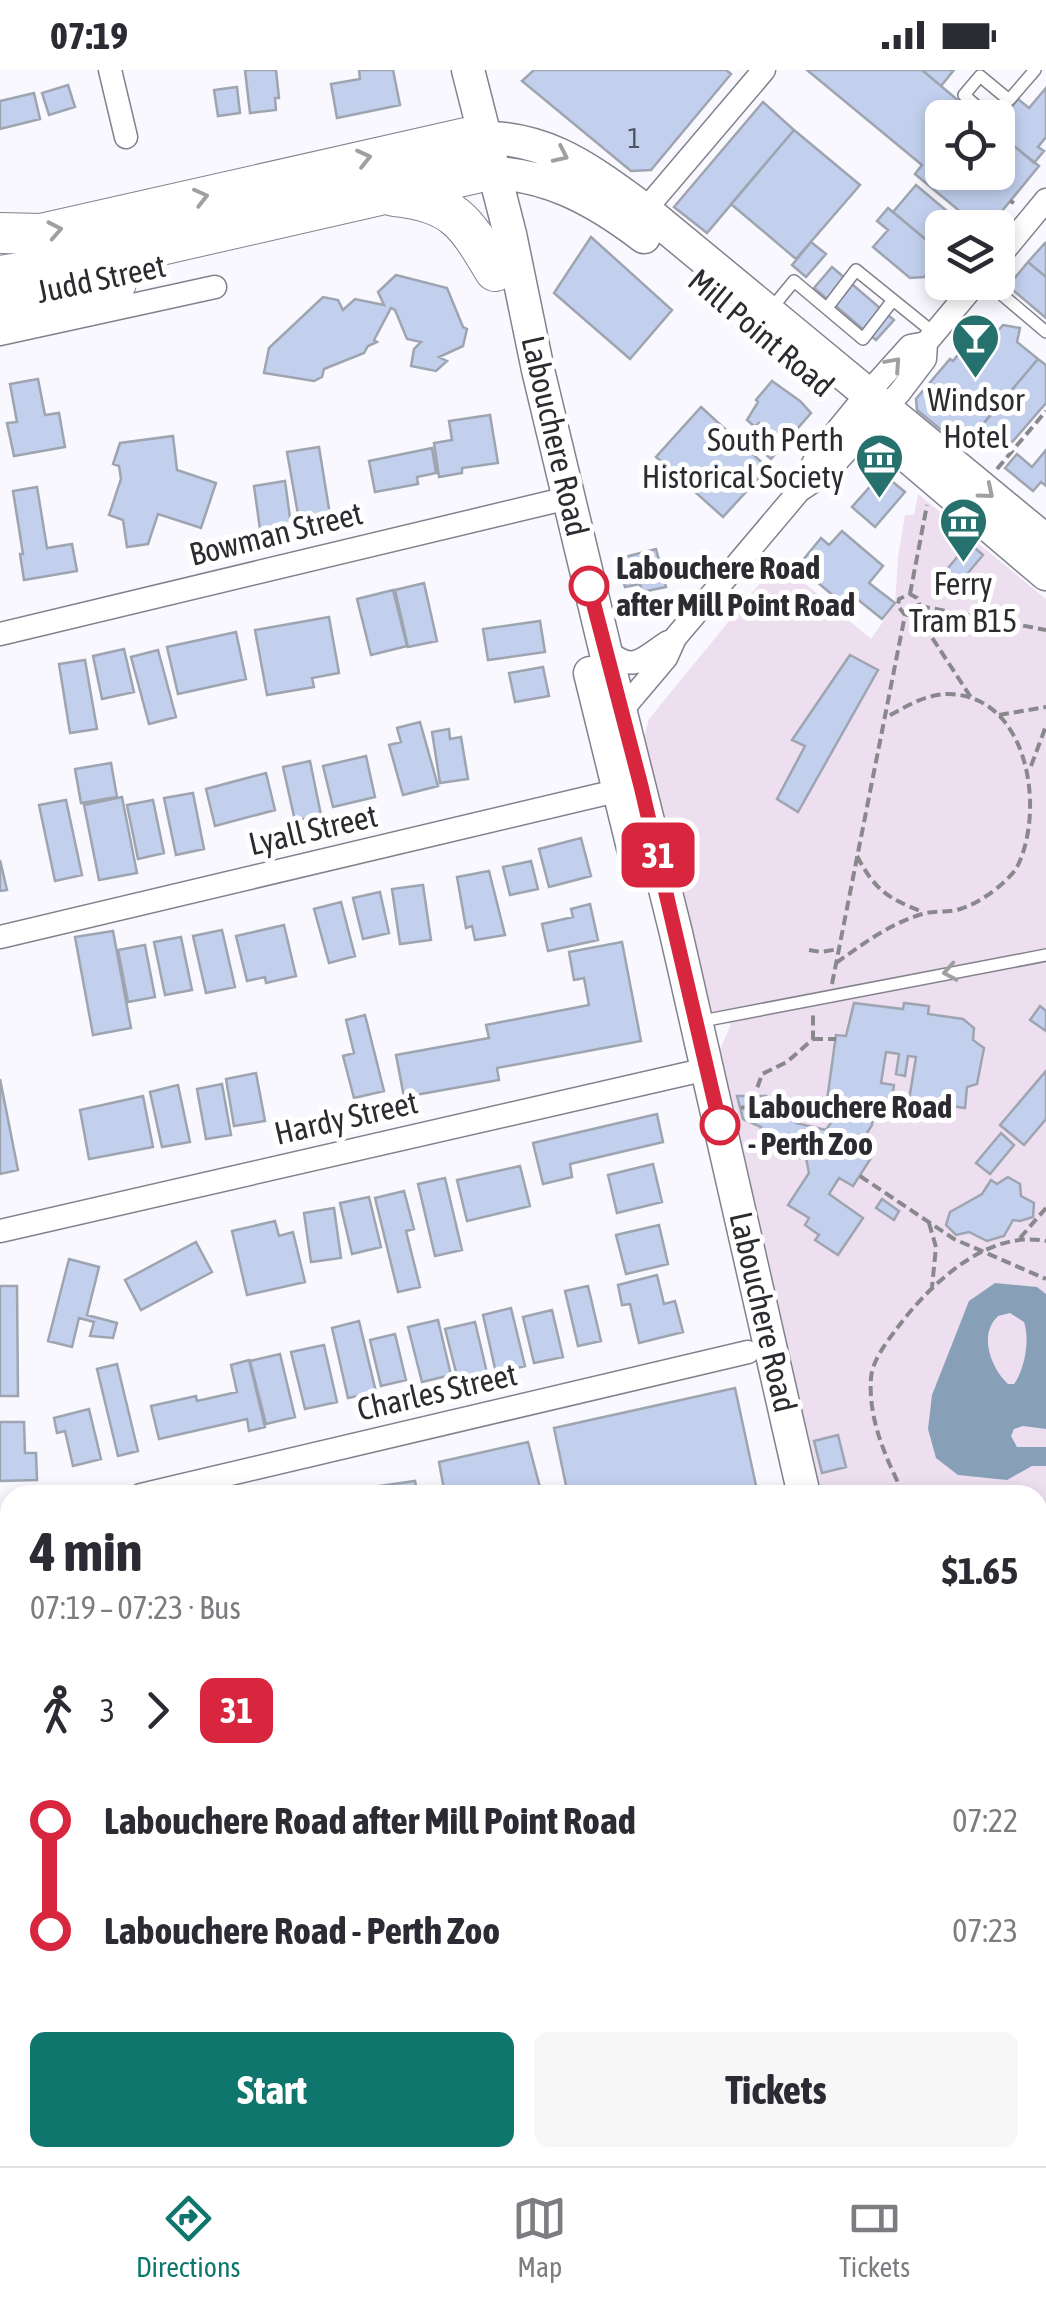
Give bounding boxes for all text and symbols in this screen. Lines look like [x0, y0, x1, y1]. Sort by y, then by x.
text: 07:19 [50, 14, 128, 57]
map controls [925, 100, 1015, 300]
button: locate [925, 100, 1015, 190]
house number: 1 [627, 122, 641, 154]
one-way arrow [551, 143, 569, 163]
one-way arrow [355, 149, 372, 170]
one-way arrow [192, 187, 209, 208]
button: layers [925, 210, 1015, 300]
one-way arrow [46, 221, 63, 242]
street label: Judd Street [33, 247, 169, 310]
street label: Mill Point Road [681, 261, 841, 404]
bar icon: Windsor Hotel [950, 312, 1002, 380]
street label: Labouchere Road [514, 332, 596, 540]
one-way arrow [882, 357, 900, 375]
place label: Windsor Hotel [927, 381, 1025, 455]
place label: South Perth Historical Society [642, 421, 844, 495]
museum icon: South Perth Historical Society [853, 432, 905, 500]
one-way arrow [976, 480, 994, 498]
street label: Bowman Street [186, 494, 366, 573]
museum icon: Ferry Tram B15 [937, 496, 989, 564]
place label: Labouchere Road after Mill Point Road [616, 549, 855, 623]
place label: Ferry Tram B15 [909, 565, 1017, 639]
marker: Labouchere Road after Mill Point Road [570, 567, 608, 605]
street label: Lyall Street [245, 797, 381, 862]
line badge: 31 [613, 822, 703, 888]
text: 31 [642, 835, 674, 875]
one-way arrow [942, 961, 958, 982]
street label: Hardy Street [271, 1083, 421, 1152]
place label: Labouchere Road - Perth Zoo [748, 1088, 952, 1162]
marker: Labouchere Road - Perth Zoo [701, 1106, 739, 1144]
street label: Labouchere Road [722, 1208, 804, 1416]
street label: Charles Street [353, 1355, 520, 1428]
text: 4 min [30, 1520, 142, 1583]
text: $1.65 [942, 1549, 1018, 1592]
text: 07:19 – 07:23 · Bus [30, 1589, 241, 1626]
icon: walk [30, 1683, 85, 1738]
icon: forward [130, 1683, 185, 1738]
text: 31 [220, 1690, 253, 1730]
text: 3 [100, 1692, 115, 1729]
text: Labouchere Road after Mill Point Road [104, 1799, 636, 1842]
text: 07:22 [952, 1802, 1018, 1839]
text: Labouchere Road - Perth Zoo [104, 1909, 500, 1952]
text: 07:23 [952, 1912, 1018, 1949]
button: Start [30, 2032, 514, 2147]
button: Tickets [534, 2032, 1018, 2147]
tab: Directions [136, 2191, 240, 2283]
tab: Map [512, 2191, 567, 2283]
tab: Tickets [839, 2191, 910, 2283]

